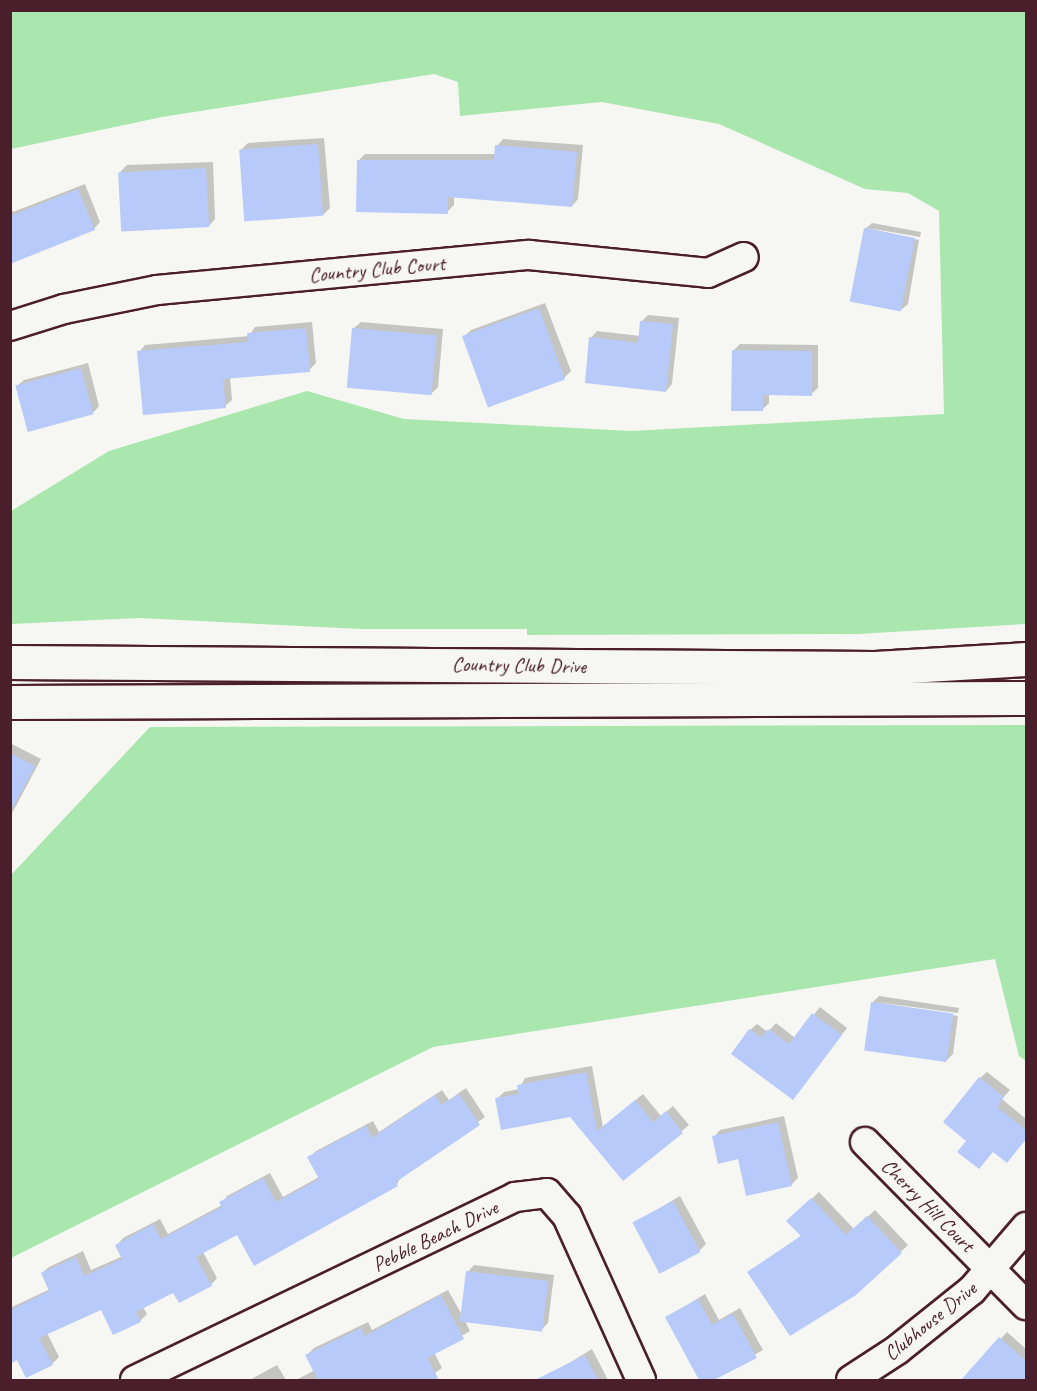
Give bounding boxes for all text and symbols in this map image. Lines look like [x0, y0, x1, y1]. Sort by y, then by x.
street label: Country Club Court [308, 251, 446, 287]
street label: Country Club Drive [452, 651, 586, 679]
street label: Cherry Hill Court [876, 1153, 980, 1257]
street label: Pebble Beach Drive [368, 1195, 502, 1277]
street label: Clubhouse Drive [879, 1276, 981, 1366]

